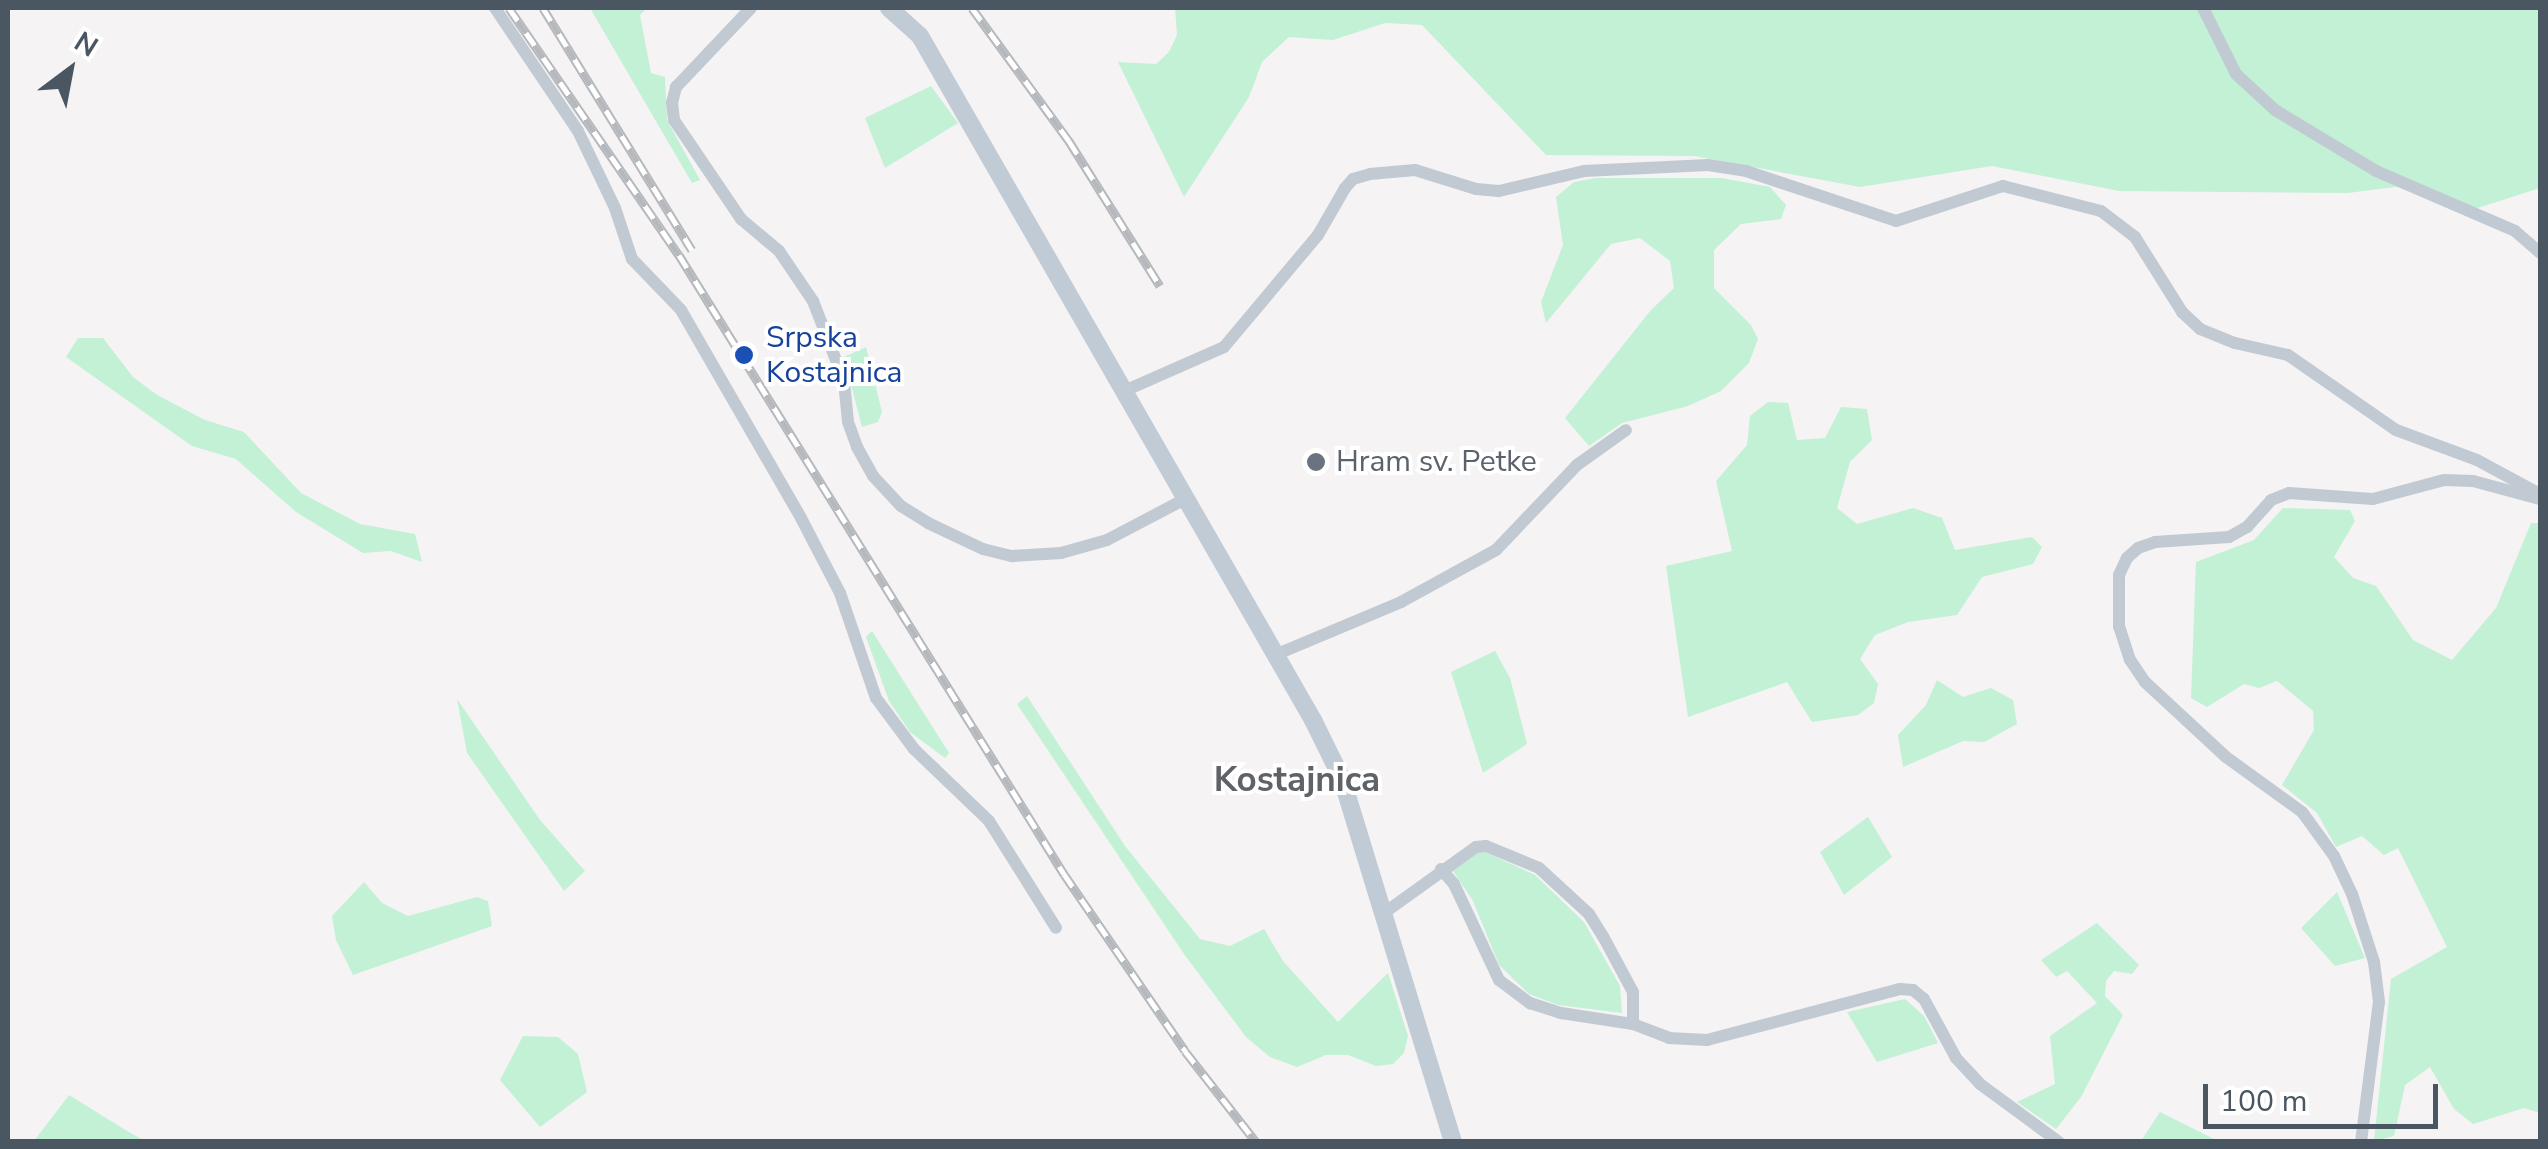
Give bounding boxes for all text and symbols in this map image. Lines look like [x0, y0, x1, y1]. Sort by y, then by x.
north arrow [20, 20, 120, 120]
text: N [67, 23, 105, 66]
place label: Srpska Kostajnica [766, 320, 903, 390]
marker: Srpska Kostajnica [731, 342, 757, 368]
place label: Hram sv. Petke [1336, 444, 1537, 480]
marker: Hram sv. Petke [1305, 451, 1327, 473]
district label: Kostajnica [1214, 759, 1380, 801]
scale bar [2208, 1064, 2443, 1126]
text: 100 m [2220, 1081, 2307, 1122]

